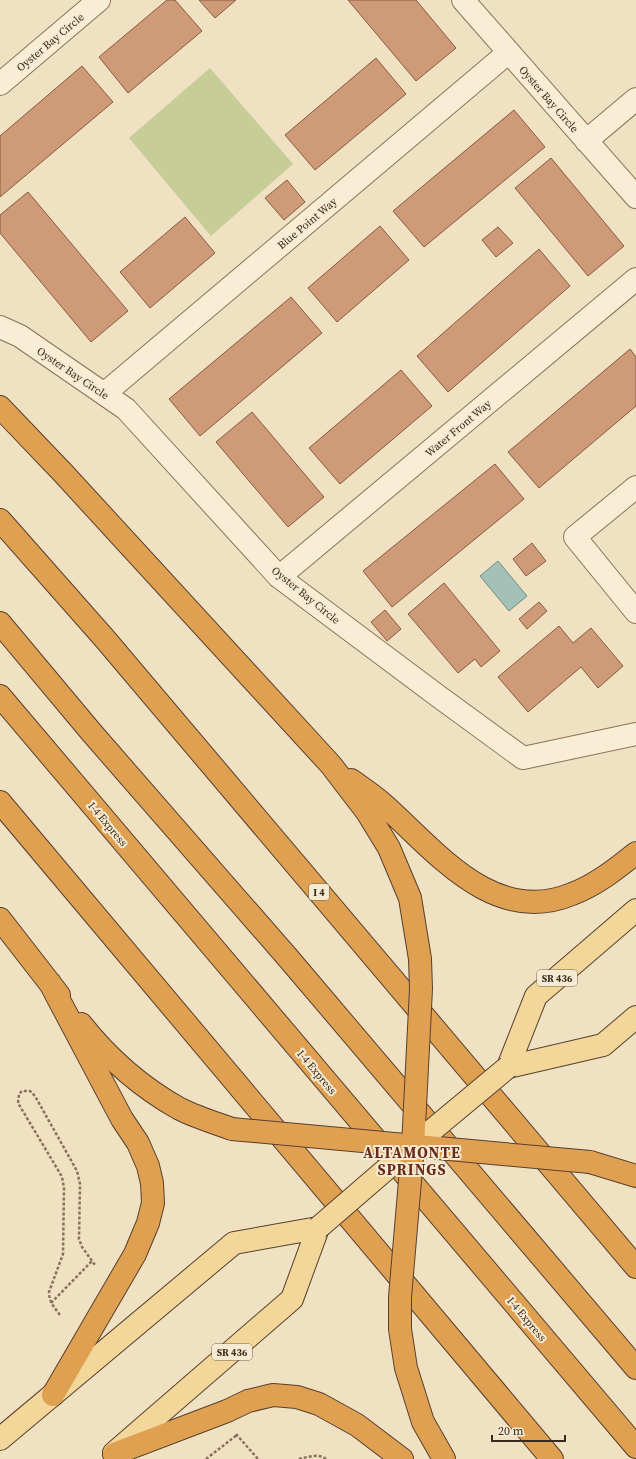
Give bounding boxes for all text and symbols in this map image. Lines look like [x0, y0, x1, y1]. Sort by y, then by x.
street label: Oyster Bay Circle [13, 9, 88, 75]
street label: Oyster Bay Circle [515, 63, 582, 136]
street label: Blue Point Way [274, 194, 341, 253]
street label: Oyster Bay Circle [34, 344, 112, 403]
street label: Water Front Way [422, 396, 495, 460]
street label: Oyster Bay Circle [268, 563, 343, 628]
street label: I-4 Express [85, 799, 131, 850]
road number: I 4 [309, 884, 329, 900]
road number: SR 436 [537, 970, 577, 986]
street label: I-4 Express [294, 1047, 340, 1098]
district label: ALTAMONTE SPRINGS [363, 1142, 461, 1180]
street label: I-4 Express [504, 1294, 550, 1345]
road number: SR 436 [212, 1344, 252, 1360]
scale bar [492, 1417, 565, 1443]
text: 20 m [498, 1423, 524, 1439]

